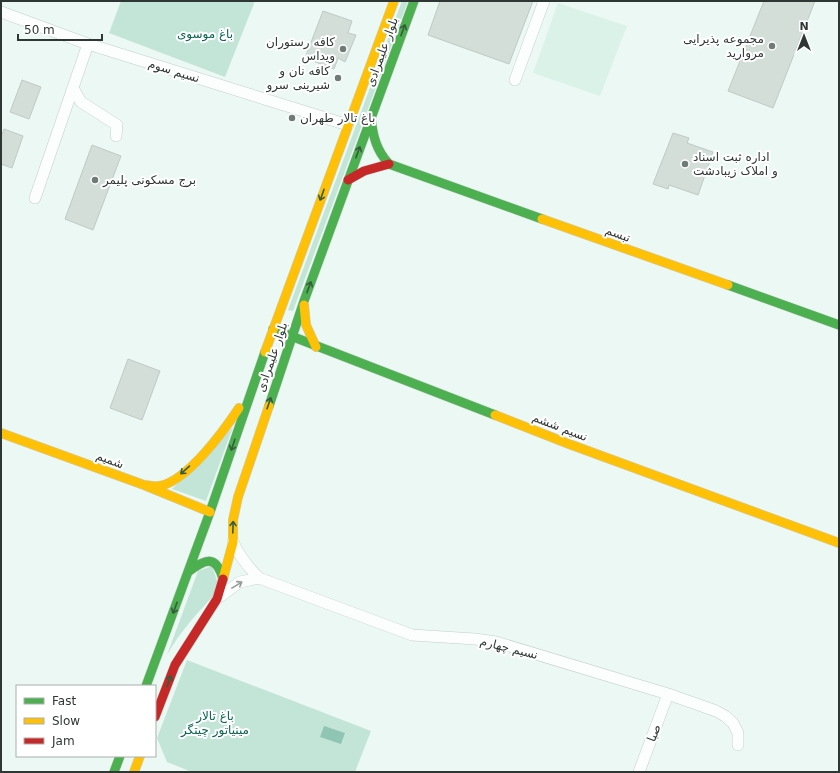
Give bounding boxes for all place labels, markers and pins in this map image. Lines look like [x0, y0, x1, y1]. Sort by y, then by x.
place label: مجموعه پذیرایی مروارید [683, 32, 764, 61]
place label: کافه رستوران ویداس [266, 35, 335, 64]
marker: مجموعه پذیرایی مروارید [767, 41, 777, 51]
marker: کافه رستوران ویداس [338, 44, 348, 54]
place label: کافه نان و شیرینی سرو [265, 64, 330, 93]
marker: کافه نان و شیرینی سرو [333, 73, 343, 83]
place label: باغ تالار طهران [300, 111, 375, 126]
marker: باغ تالار طهران [287, 113, 297, 123]
place label: اداره ثبت اسناد و املاک زیبادشت [693, 150, 778, 179]
marker: اداره ثبت اسناد و املاک زیبادشت [680, 159, 690, 169]
place label: برج مسکونی پلیمر [102, 173, 196, 188]
marker: برج مسکونی پلیمر [90, 175, 100, 185]

